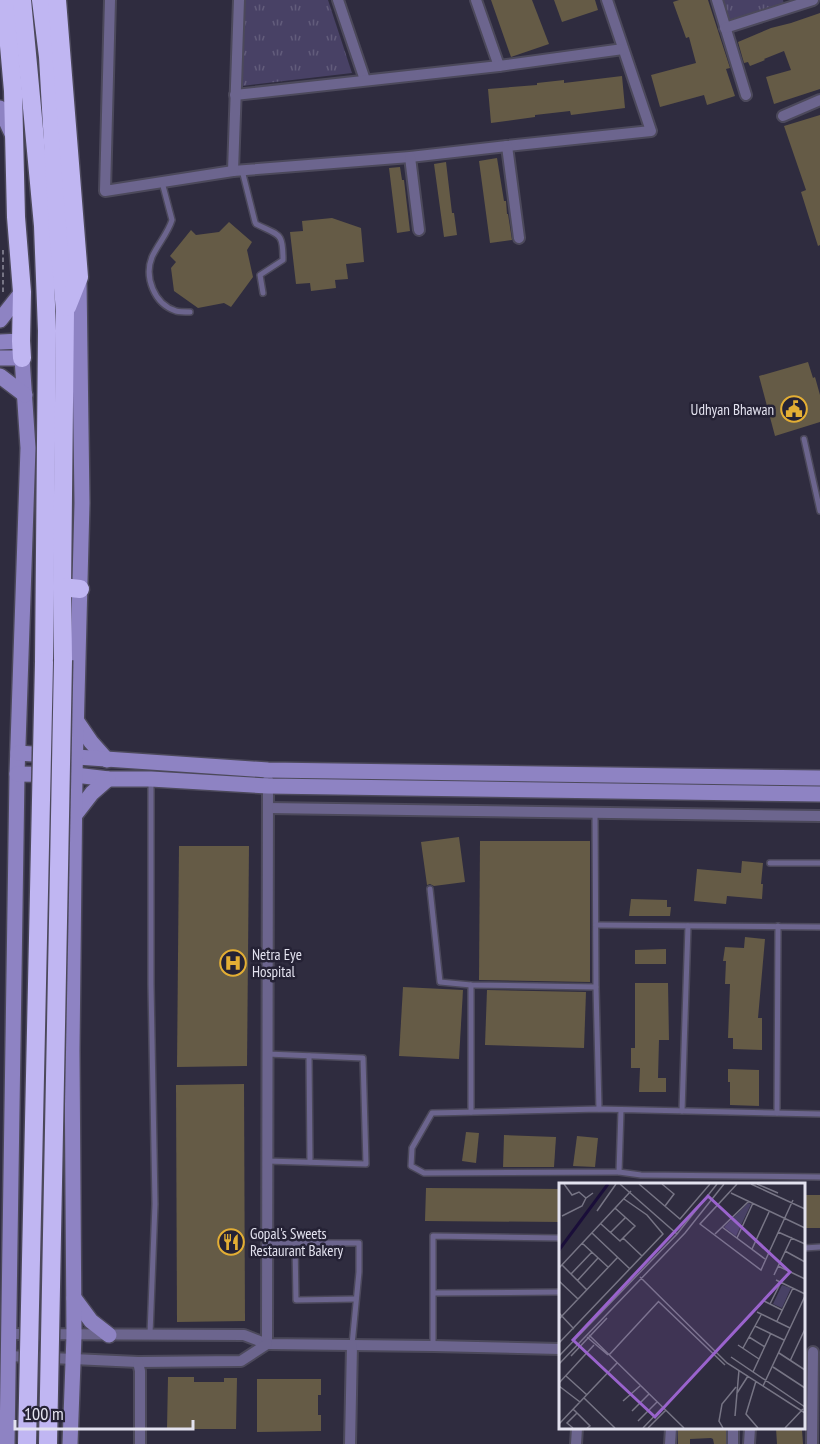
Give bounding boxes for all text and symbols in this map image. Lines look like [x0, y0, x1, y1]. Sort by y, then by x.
public building icon: Udhyan Bhawan [779, 394, 809, 424]
place label: Udhyan Bhawan [691, 400, 774, 419]
place label: Netra Eye Hospital [252, 945, 302, 981]
hospital icon: Netra Eye Hospital [218, 948, 248, 978]
inset map [559, 1183, 805, 1429]
place label: Gopal's Sweets Restaurant Bakery [250, 1224, 344, 1260]
restaurant icon: Gopal's Sweets Restaurant Bakery [216, 1227, 246, 1257]
scale bar [15, 1393, 194, 1431]
text: 100 m [24, 1402, 64, 1425]

